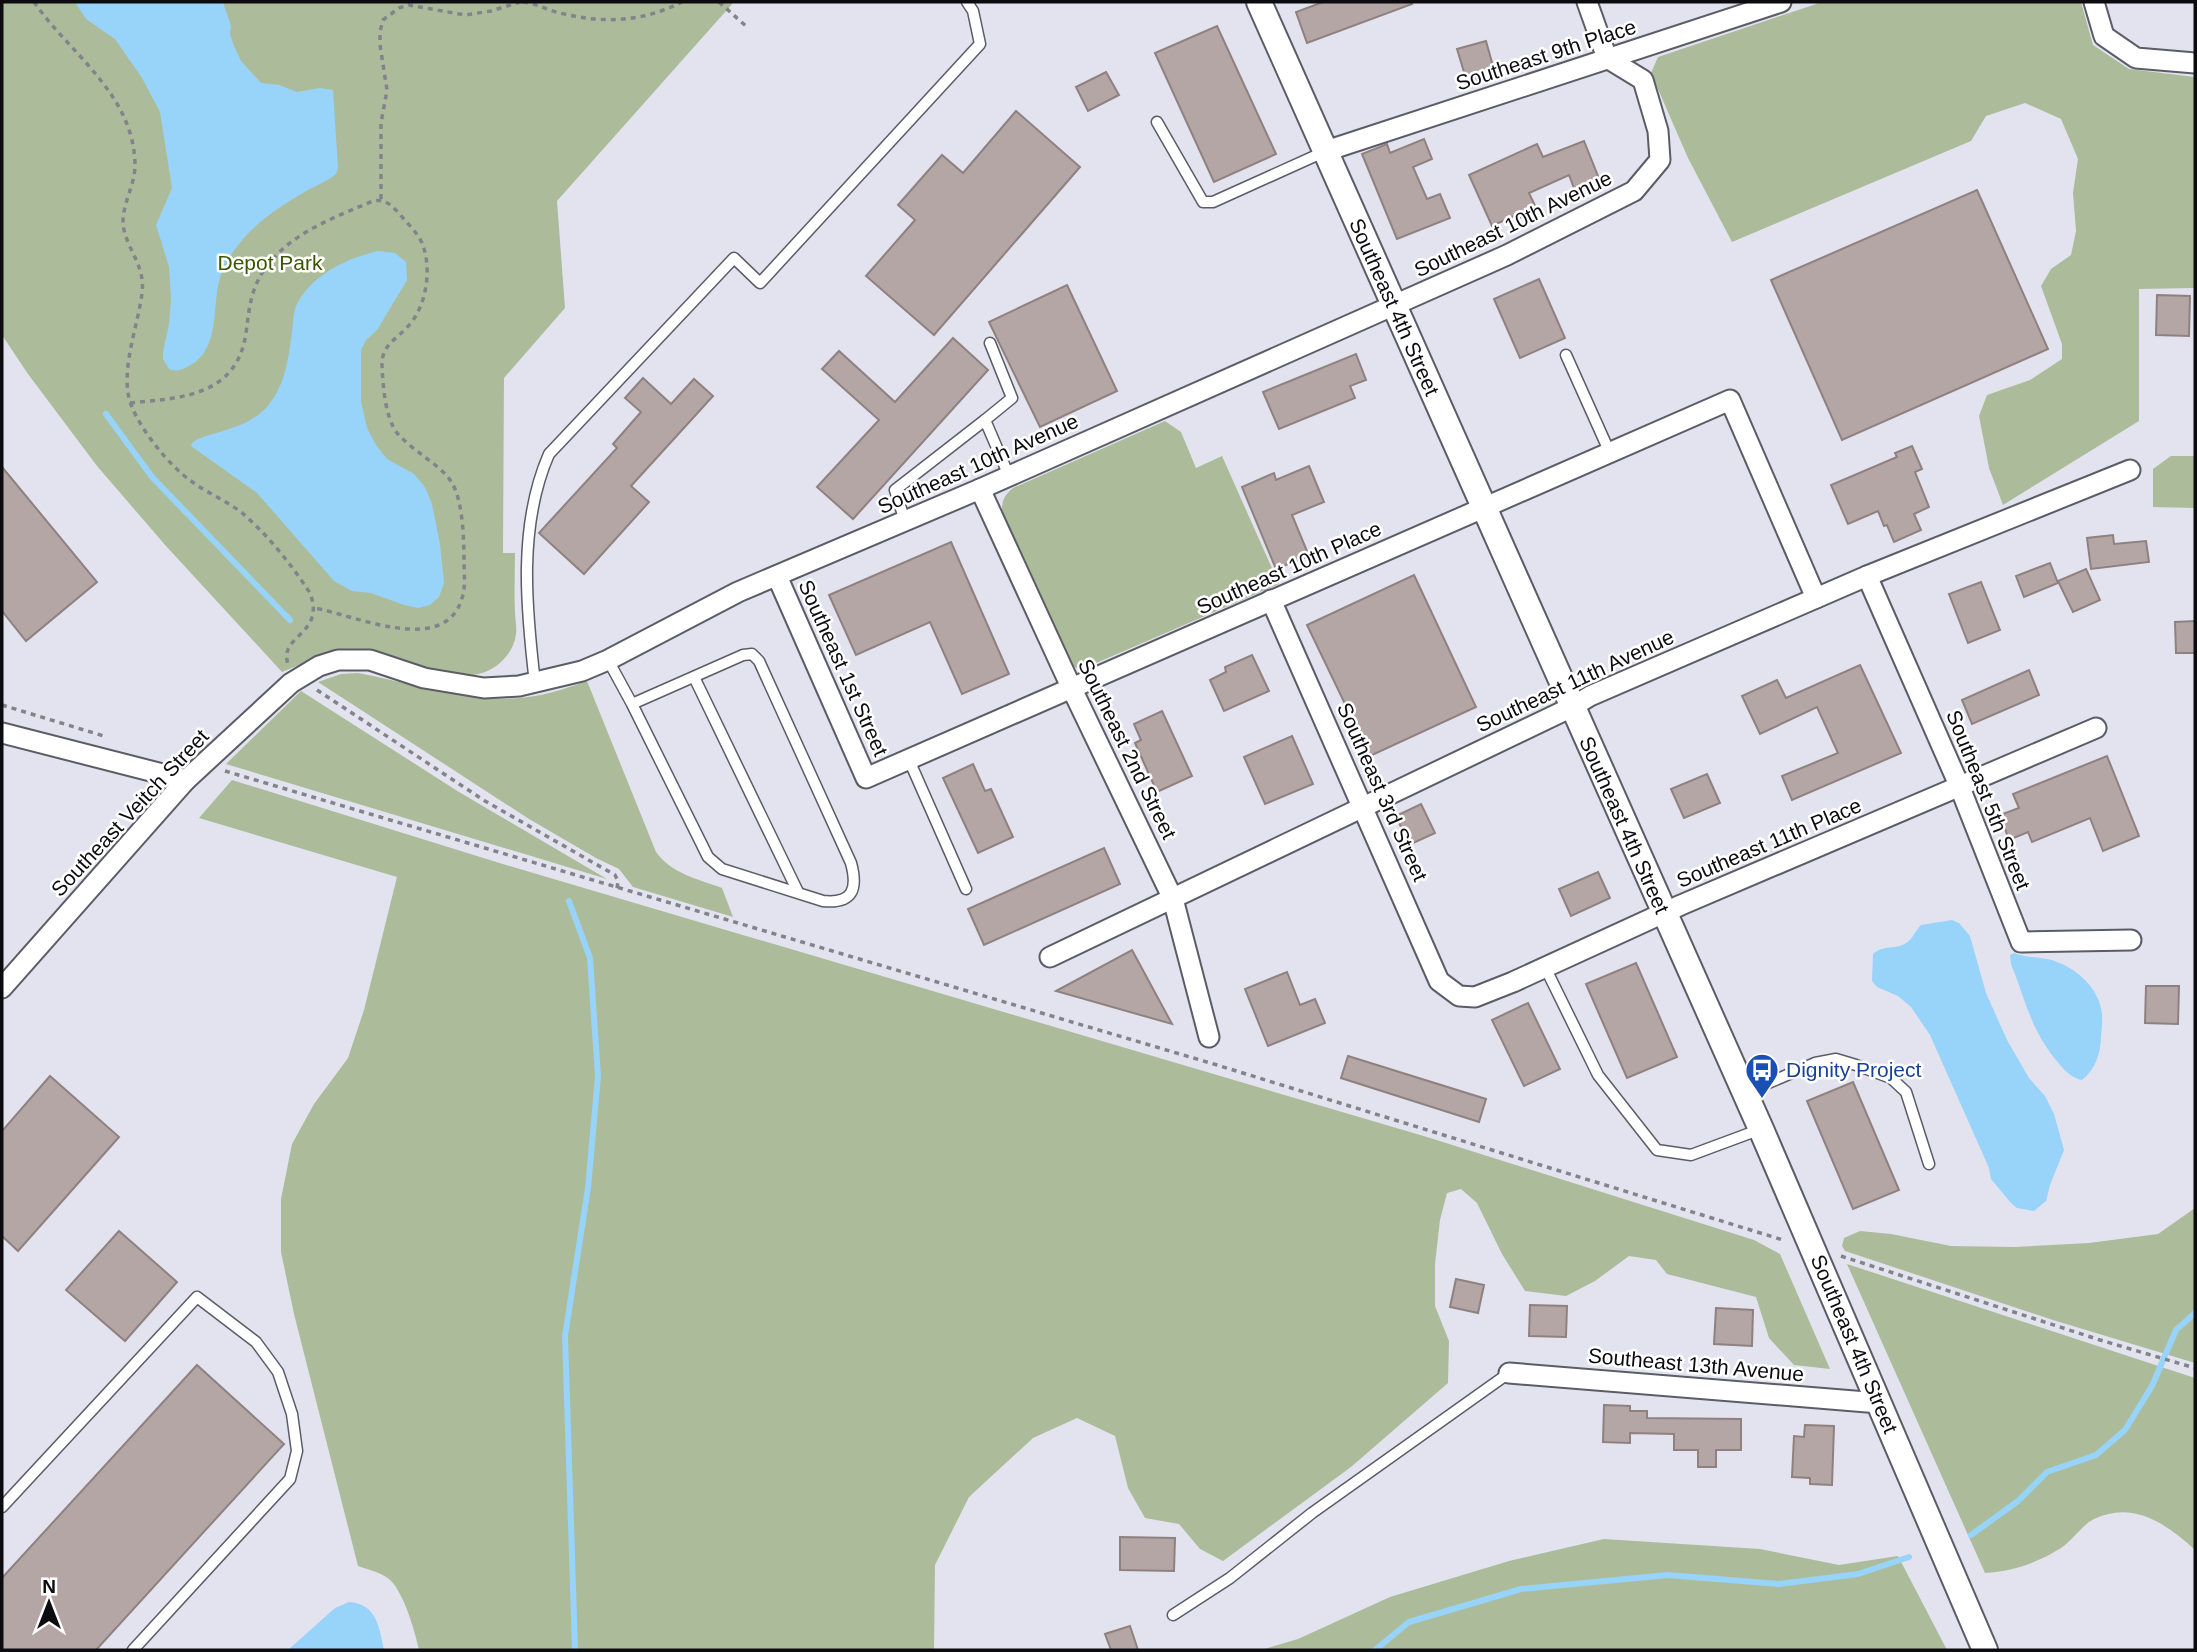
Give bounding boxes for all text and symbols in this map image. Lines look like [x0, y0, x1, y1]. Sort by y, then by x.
street label: Southeast 9th Place [1453, 15, 1639, 95]
street label: Southeast 10th Avenue [1410, 166, 1615, 281]
street label: Southeast 4th Street [1345, 215, 1444, 399]
park label: Depot Park [217, 251, 323, 274]
street label: Southeast 10th Avenue [874, 409, 1082, 518]
street label: Southeast 10th Place [1193, 516, 1385, 619]
street label: Southeast 1st Street [794, 576, 893, 760]
street label: Southeast 11th Avenue [1472, 625, 1677, 736]
street label: Southeast 2nd Street [1074, 655, 1181, 843]
street label: Southeast 3rd Street [1333, 699, 1432, 885]
street label: Southeast 5th Street [1942, 707, 2035, 893]
street label: Southeast Veitch Street [46, 724, 213, 901]
street label: Southeast 4th Street [1575, 733, 1674, 917]
street label: Southeast 11th Place [1673, 793, 1864, 892]
bus stop icon: Dignity Project [1743, 1051, 1781, 1100]
place label: Dignity Project [1786, 1058, 1922, 1081]
street label: Southeast 4th Street [1806, 1251, 1903, 1437]
street label: Southeast 13th Avenue [1587, 1344, 1805, 1385]
north arrow [14, 1568, 84, 1638]
text: N [42, 1576, 56, 1597]

